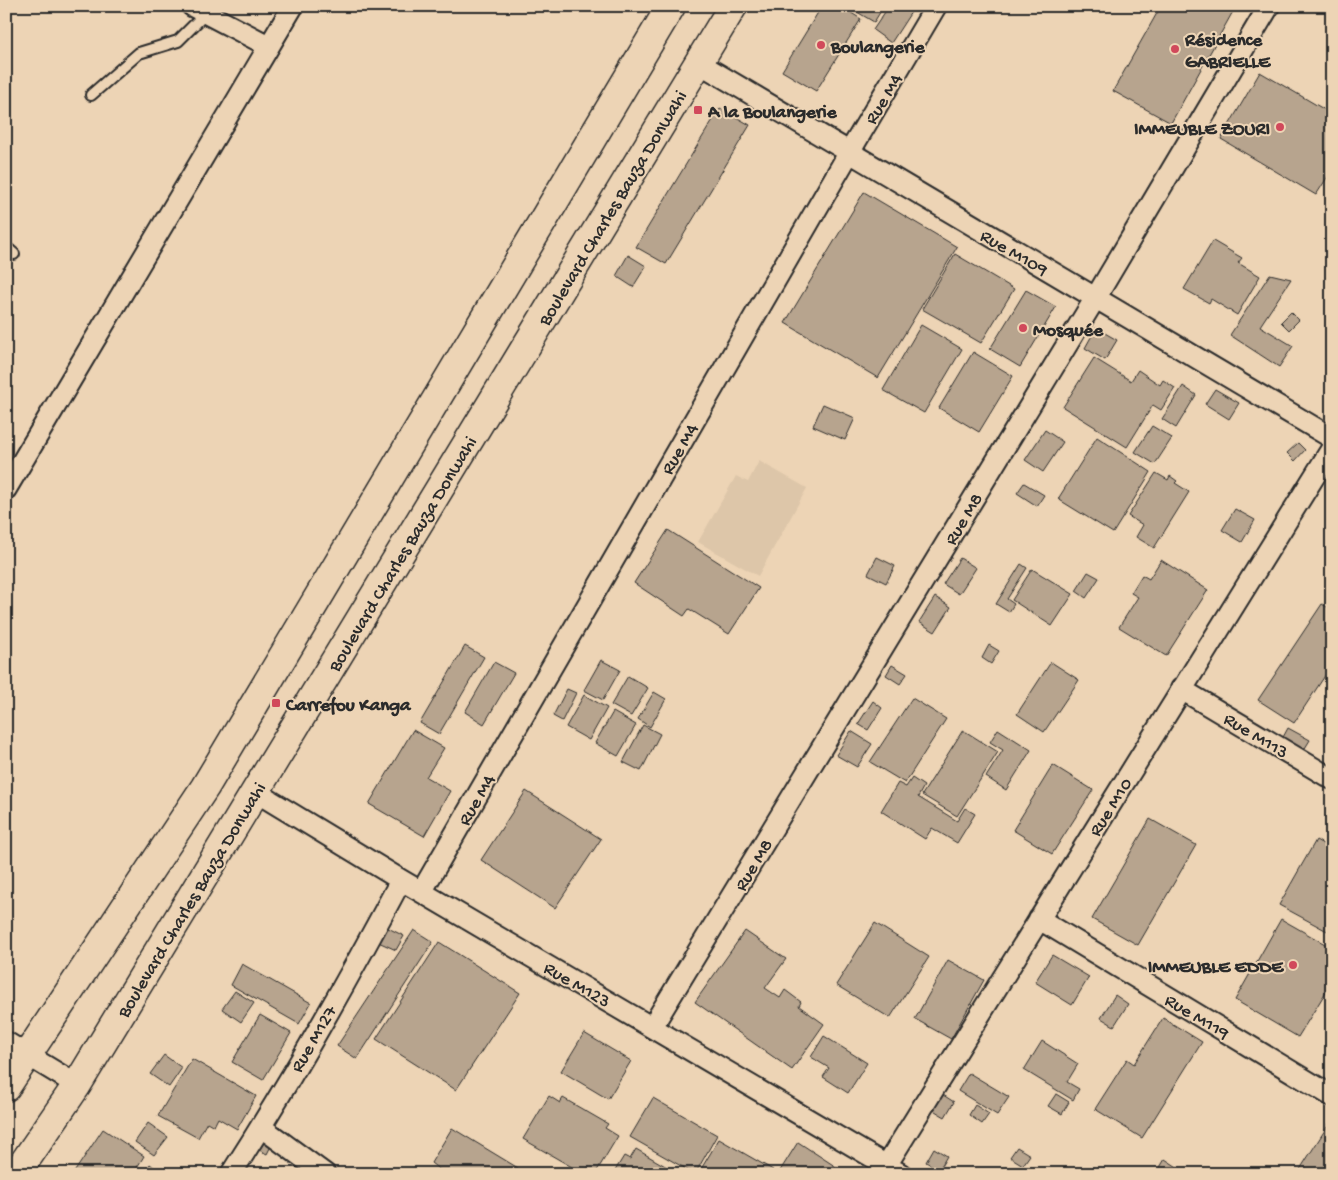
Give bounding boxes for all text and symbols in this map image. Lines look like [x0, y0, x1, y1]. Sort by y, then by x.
place label: Résidence GABRIELLE [1184, 30, 1271, 75]
place label: Boulangerie [830, 37, 926, 60]
marker: Boulangerie [815, 39, 827, 51]
marker: Résidence GABRIELLE [1169, 43, 1181, 55]
street label: Rue M4 [861, 70, 909, 129]
street label: Boulevard Charles Bauza Donwahi [534, 87, 694, 332]
place label: A la Boulangerie [707, 102, 838, 125]
marker: A la Boulangerie [692, 104, 704, 116]
place label: IMMEUBLE ZOURI [1134, 119, 1270, 142]
marker: IMMEUBLE ZOURI [1274, 121, 1286, 133]
street label: Rue M109 [975, 225, 1052, 283]
place label: Mosquée [1033, 320, 1104, 343]
marker: Mosquée [1017, 322, 1029, 334]
street label: Rue M4 [657, 420, 705, 479]
street label: Boulevard Charles Bauza Donwahi [324, 433, 484, 678]
street label: Rue M8 [941, 490, 989, 550]
place label: Carrefou Kanga [285, 695, 412, 718]
marker: Carrefou Kanga [270, 697, 282, 709]
street label: Rue M113 [1219, 709, 1292, 765]
street label: Rue M4 [454, 771, 502, 830]
street label: Rue M10 [1085, 774, 1139, 841]
street label: Boulevard Charles Bauza Donwahi [113, 779, 273, 1024]
street label: Rue M8 [731, 836, 779, 896]
place label: IMMEUBLE EDDE [1148, 957, 1284, 980]
street label: Rue M123 [539, 958, 614, 1014]
marker: IMMEUBLE EDDE [1287, 959, 1299, 971]
street label: Rue M119 [1160, 990, 1233, 1046]
street label: Rue M127 [287, 1001, 344, 1077]

